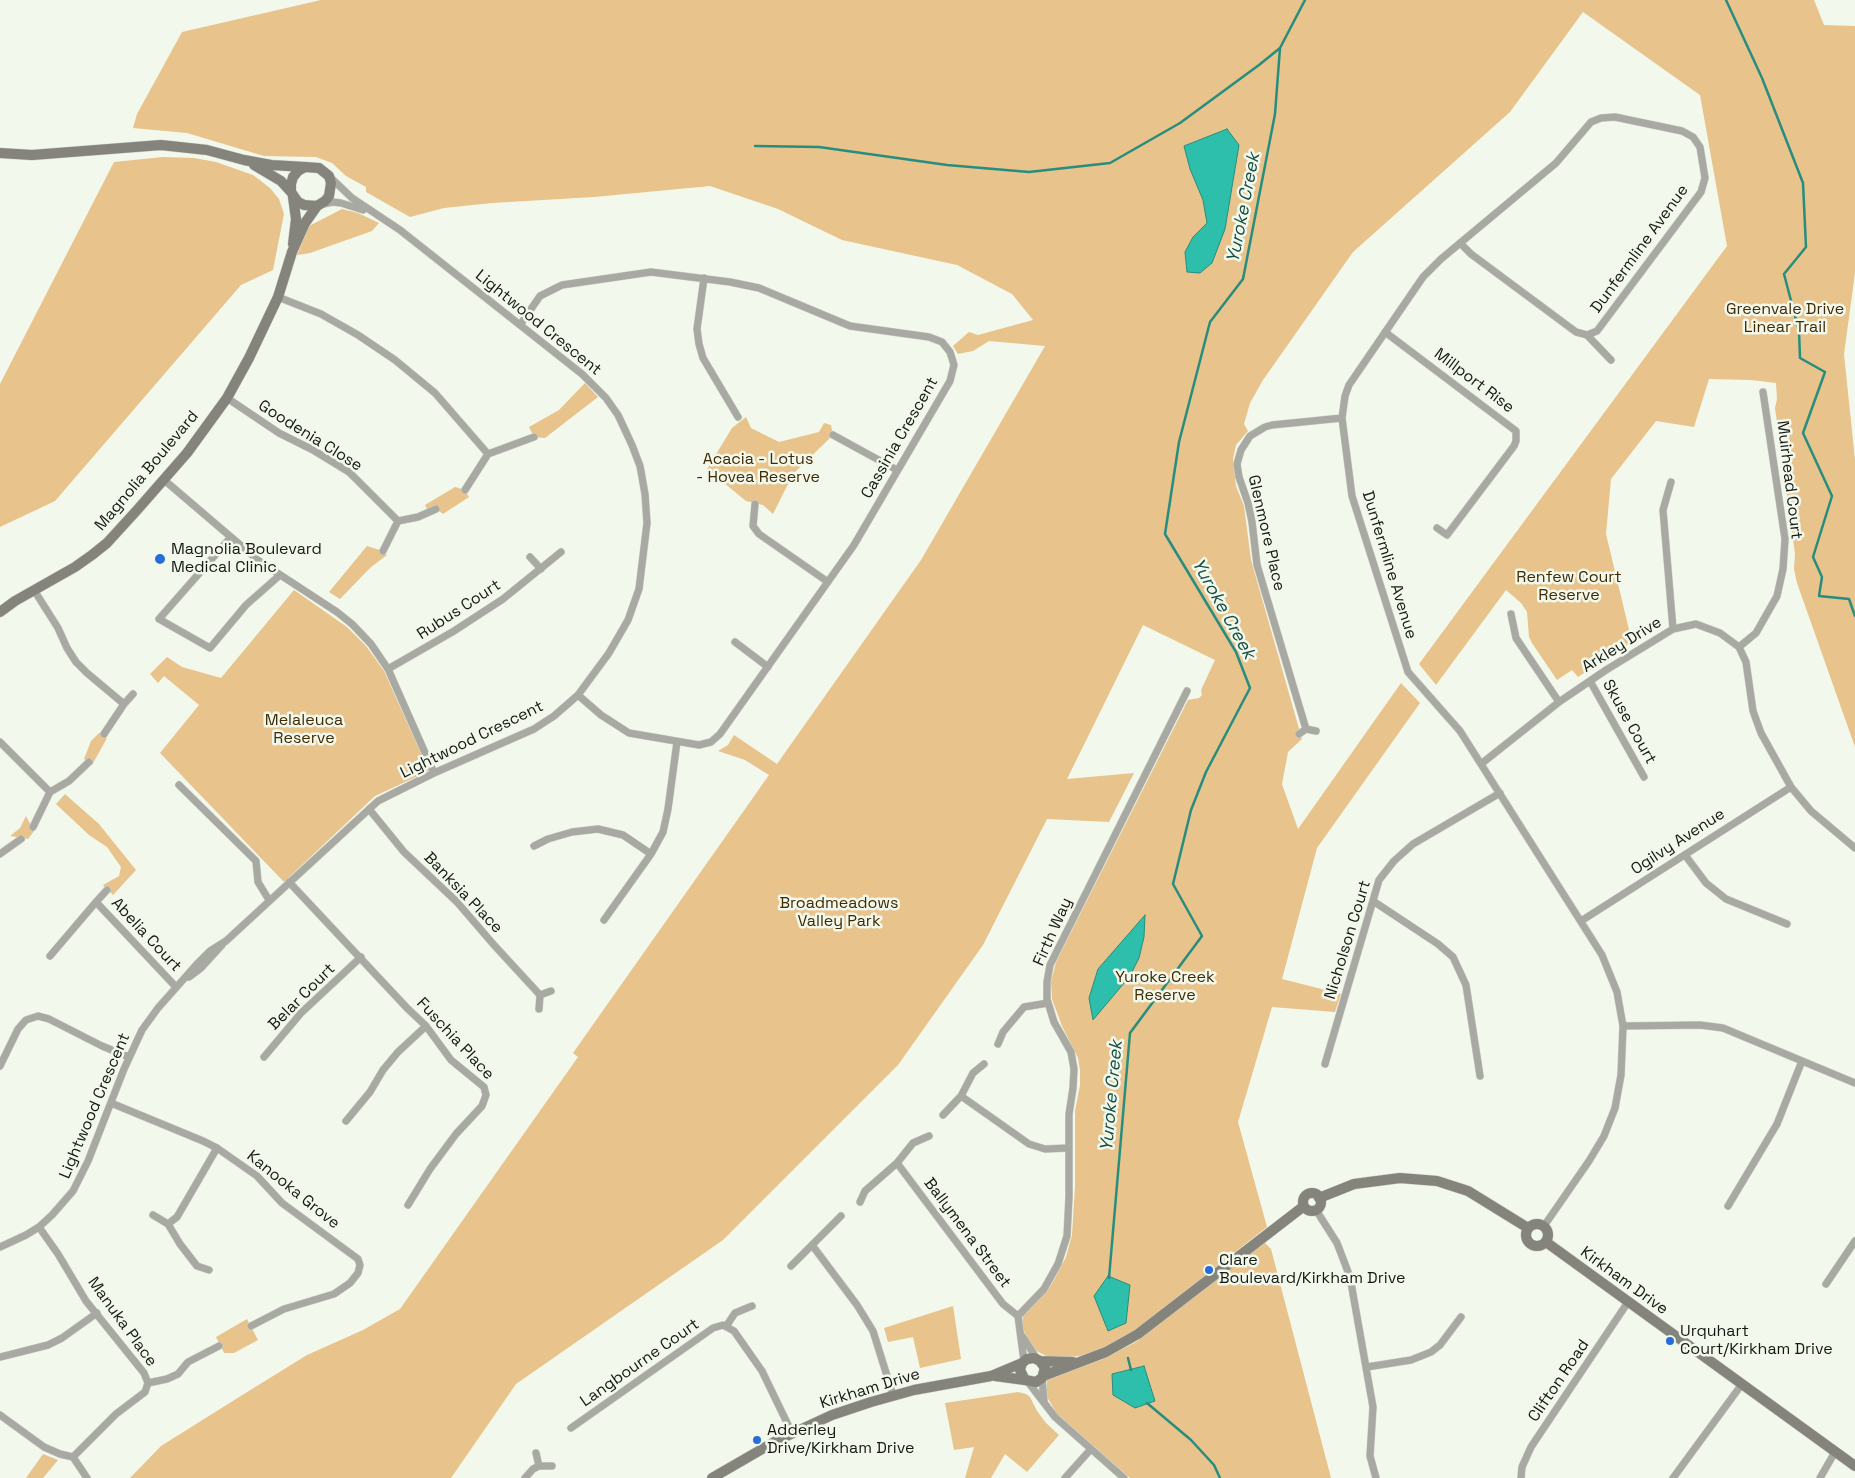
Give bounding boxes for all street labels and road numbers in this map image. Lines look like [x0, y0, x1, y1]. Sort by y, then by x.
street label: Dunfermline Avenue [1587, 181, 1693, 317]
street label: Lightwood Crescent [471, 266, 605, 380]
street label: Millport Rise [1430, 345, 1518, 417]
street label: Cassinia Crescent [857, 374, 943, 502]
street label: Goodenia Close [254, 396, 366, 476]
street label: Magnolia Boulevard [91, 407, 203, 535]
street label: Muirhead Court [1772, 419, 1806, 541]
street label: Glenmore Place [1243, 473, 1289, 593]
street label: Dunfermline Avenue [1357, 489, 1421, 641]
street label: Rubus Court [414, 576, 504, 644]
street label: Arkley Drive [1579, 613, 1665, 677]
street label: Skuse Court [1598, 676, 1660, 768]
street label: Lightwood Crescent [397, 697, 547, 783]
street label: Ogilvy Avenue [1628, 805, 1728, 879]
street label: Banksia Place [420, 848, 506, 938]
street label: Nicholson Court [1321, 878, 1375, 1002]
street label: Abelia Court [107, 894, 185, 976]
street label: Firth Way [1029, 895, 1077, 969]
street label: Belar Court [265, 960, 339, 1034]
street label: Fuschia Place [412, 994, 498, 1084]
street label: Lightwood Crescent [56, 1030, 134, 1182]
street label: Kanooka Grove [243, 1147, 343, 1233]
street label: Ballymena Street [919, 1174, 1015, 1292]
street label: Kirkham Drive [1576, 1243, 1672, 1319]
street label: Manuka Place [83, 1274, 161, 1370]
street label: Langbourne Court [577, 1315, 703, 1411]
street label: Clifton Road [1524, 1336, 1594, 1426]
street label: Kirkham Drive [818, 1365, 922, 1413]

